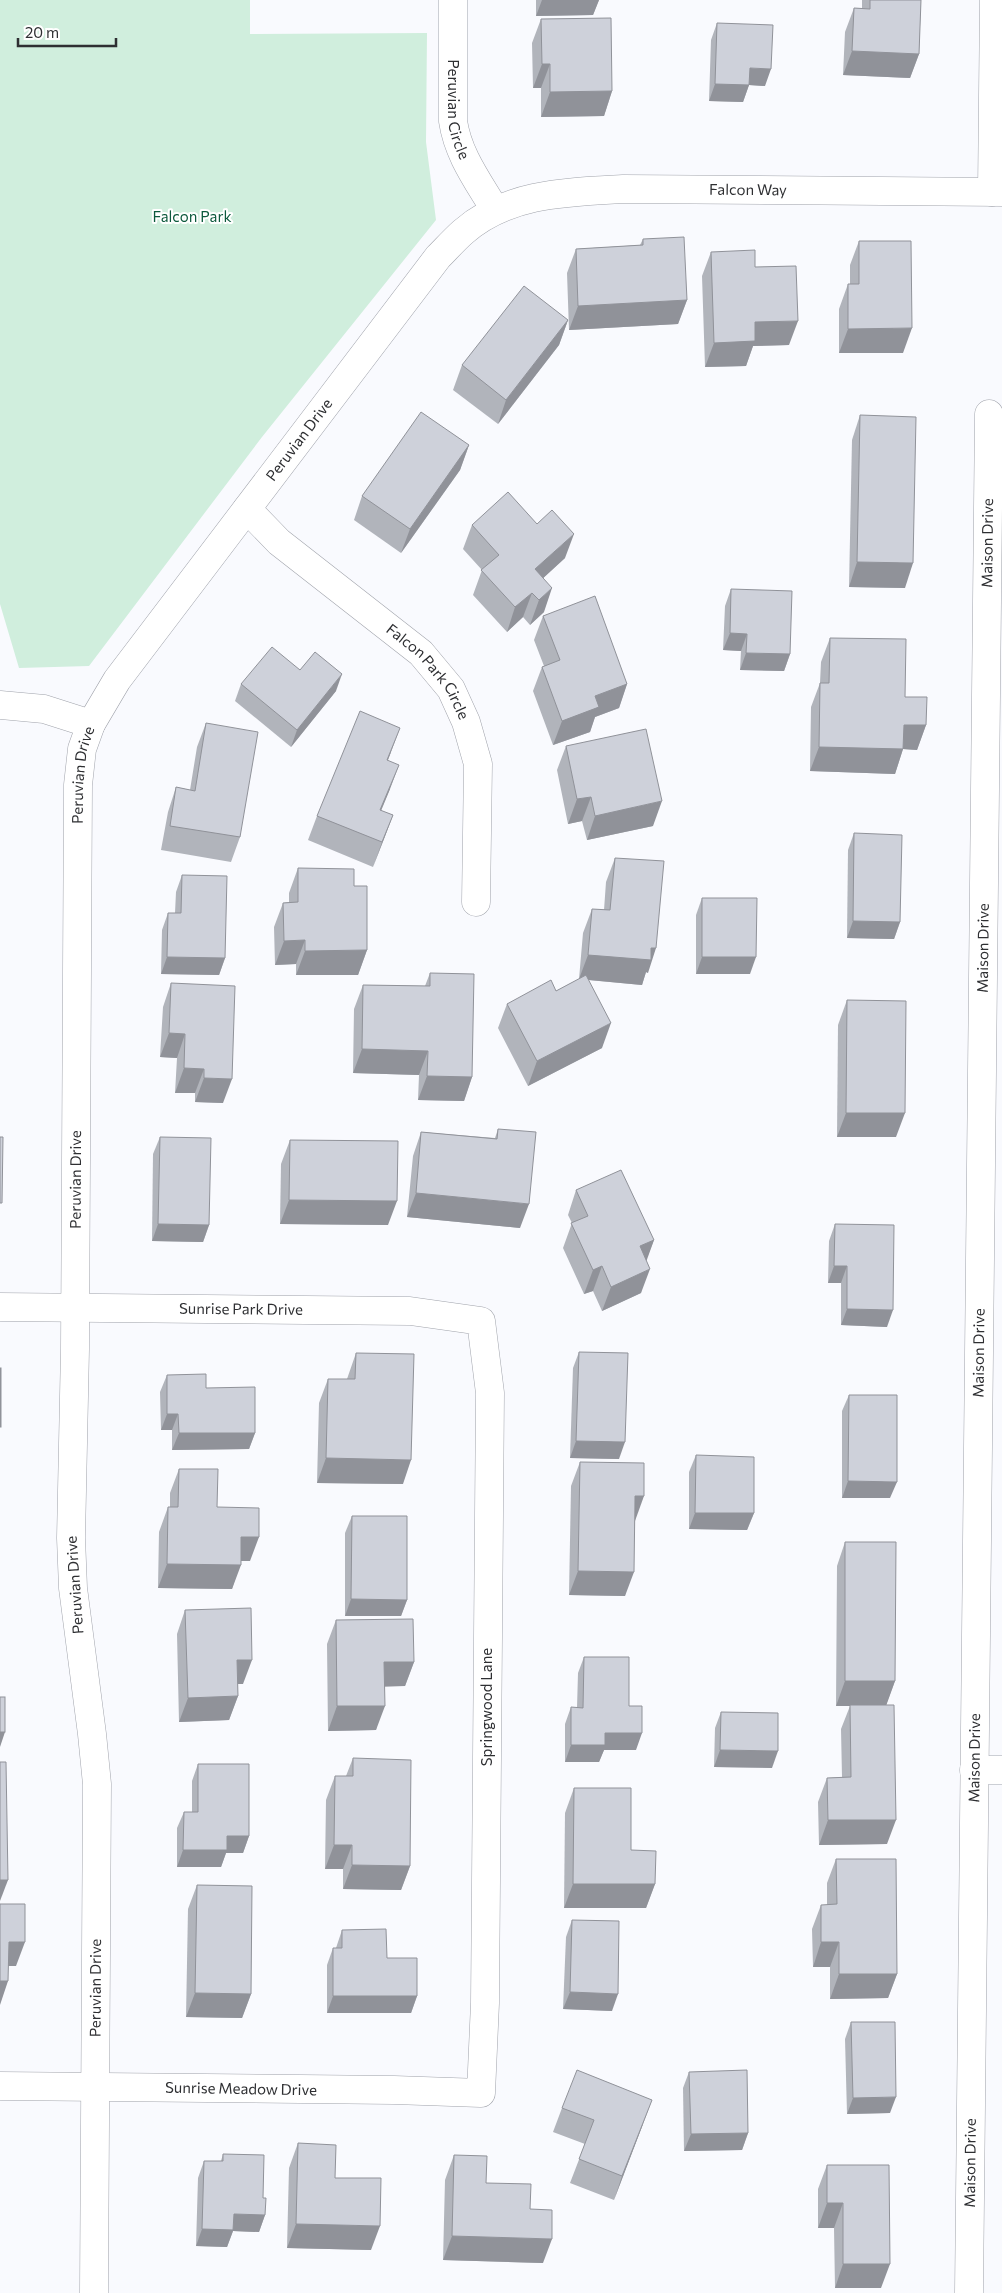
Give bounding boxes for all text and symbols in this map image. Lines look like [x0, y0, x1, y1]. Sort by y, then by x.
scale bar [18, 15, 115, 47]
text: 20 m [25, 23, 59, 41]
street label: Peruvian Circle [445, 59, 474, 162]
street label: Falcon Way [709, 180, 787, 198]
park label: Falcon Park [152, 207, 232, 225]
street label: Peruvian Drive [261, 394, 336, 484]
street label: Maison Drive [977, 498, 996, 588]
street label: Falcon Park Circle [383, 619, 474, 722]
street label: Peruvian Drive [68, 723, 98, 824]
street label: Maison Drive [973, 903, 992, 993]
street label: Peruvian Drive [66, 1130, 84, 1229]
street label: Sunrise Park Drive [179, 1299, 303, 1318]
street label: Maison Drive [969, 1308, 987, 1398]
street label: Peruvian Drive [62, 1535, 86, 1635]
street label: Springwood Lane [477, 1648, 495, 1766]
street label: Maison Drive [964, 1713, 983, 1803]
street label: Peruvian Drive [86, 1939, 104, 2037]
street label: Sunrise Meadow Drive [165, 2078, 317, 2098]
street label: Maison Drive [960, 2118, 979, 2208]

